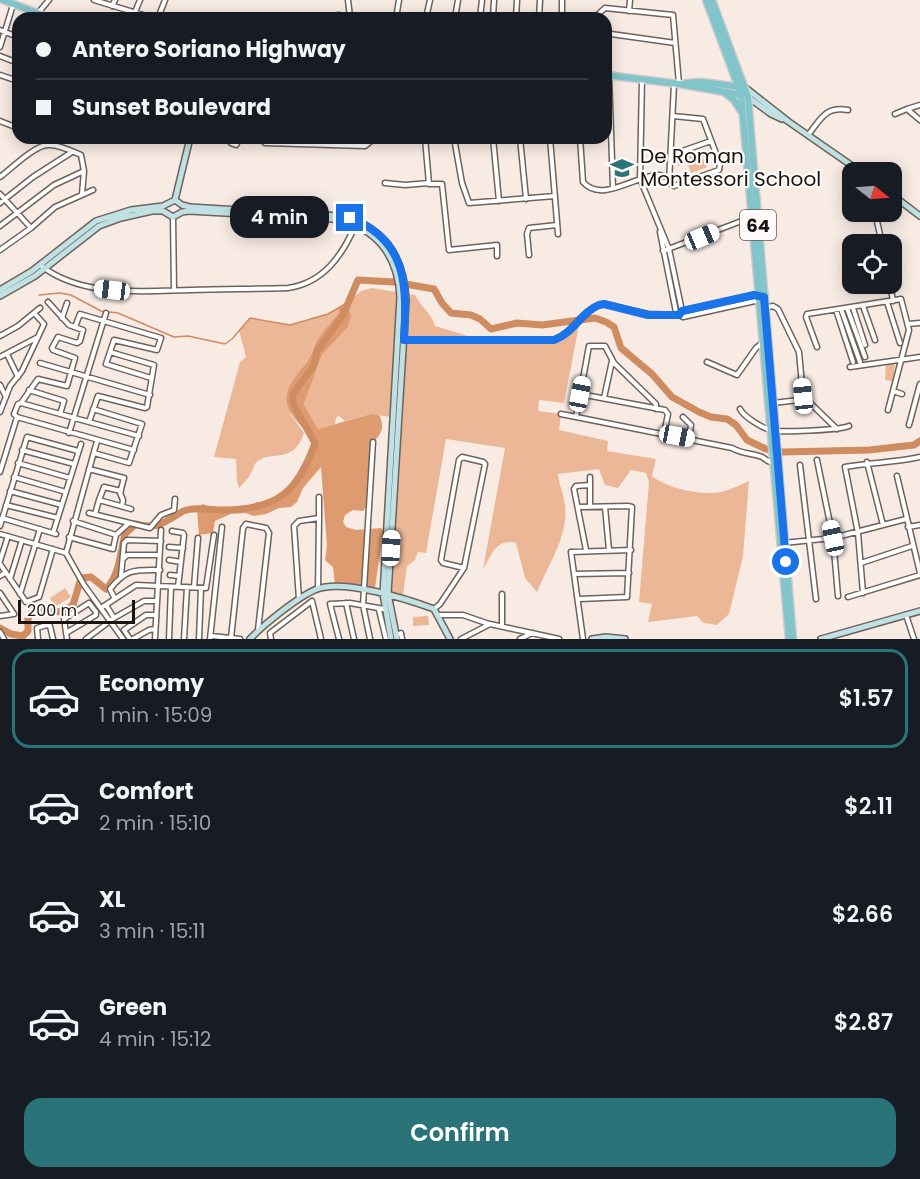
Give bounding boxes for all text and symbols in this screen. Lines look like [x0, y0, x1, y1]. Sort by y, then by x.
text: Antero Soriano Highway [72, 34, 346, 65]
text: Sunset Boulevard [72, 92, 271, 123]
place label: De Roman Montessori School [640, 142, 821, 193]
school or university icon: De Roman Montessori School [609, 155, 635, 181]
north arrow [842, 162, 902, 222]
map controls [842, 162, 902, 294]
callout: 4 min [230, 197, 329, 239]
text: 4 min [251, 203, 308, 231]
route end [336, 204, 363, 231]
road number: 64 [740, 210, 776, 240]
car [682, 222, 722, 252]
button: locate [842, 234, 902, 294]
car [93, 279, 131, 301]
car [568, 375, 592, 413]
car [792, 377, 814, 415]
car [658, 424, 696, 448]
car [820, 519, 846, 557]
car [381, 530, 401, 566]
route start [772, 548, 799, 575]
scale bar [18, 597, 135, 624]
text: 200 m [27, 599, 77, 622]
text: Economy [99, 668, 204, 699]
icon: car [27, 672, 81, 726]
text: $1.57 [839, 683, 893, 714]
text: 1 min · 15:09 [99, 701, 212, 729]
text: Comfort [99, 776, 193, 807]
icon: car [27, 780, 81, 834]
text: $2.11 [844, 791, 893, 822]
text: 2 min · 15:10 [99, 809, 211, 837]
text: XL [99, 884, 125, 915]
icon: car [27, 888, 81, 942]
text: $2.66 [832, 899, 893, 930]
text: 3 min · 15:11 [99, 917, 205, 945]
text: Green [99, 992, 167, 1023]
icon: car [27, 996, 81, 1050]
text: $2.87 [834, 1007, 893, 1038]
text: 4 min · 15:12 [99, 1025, 211, 1053]
button: Confirm [24, 1098, 896, 1167]

